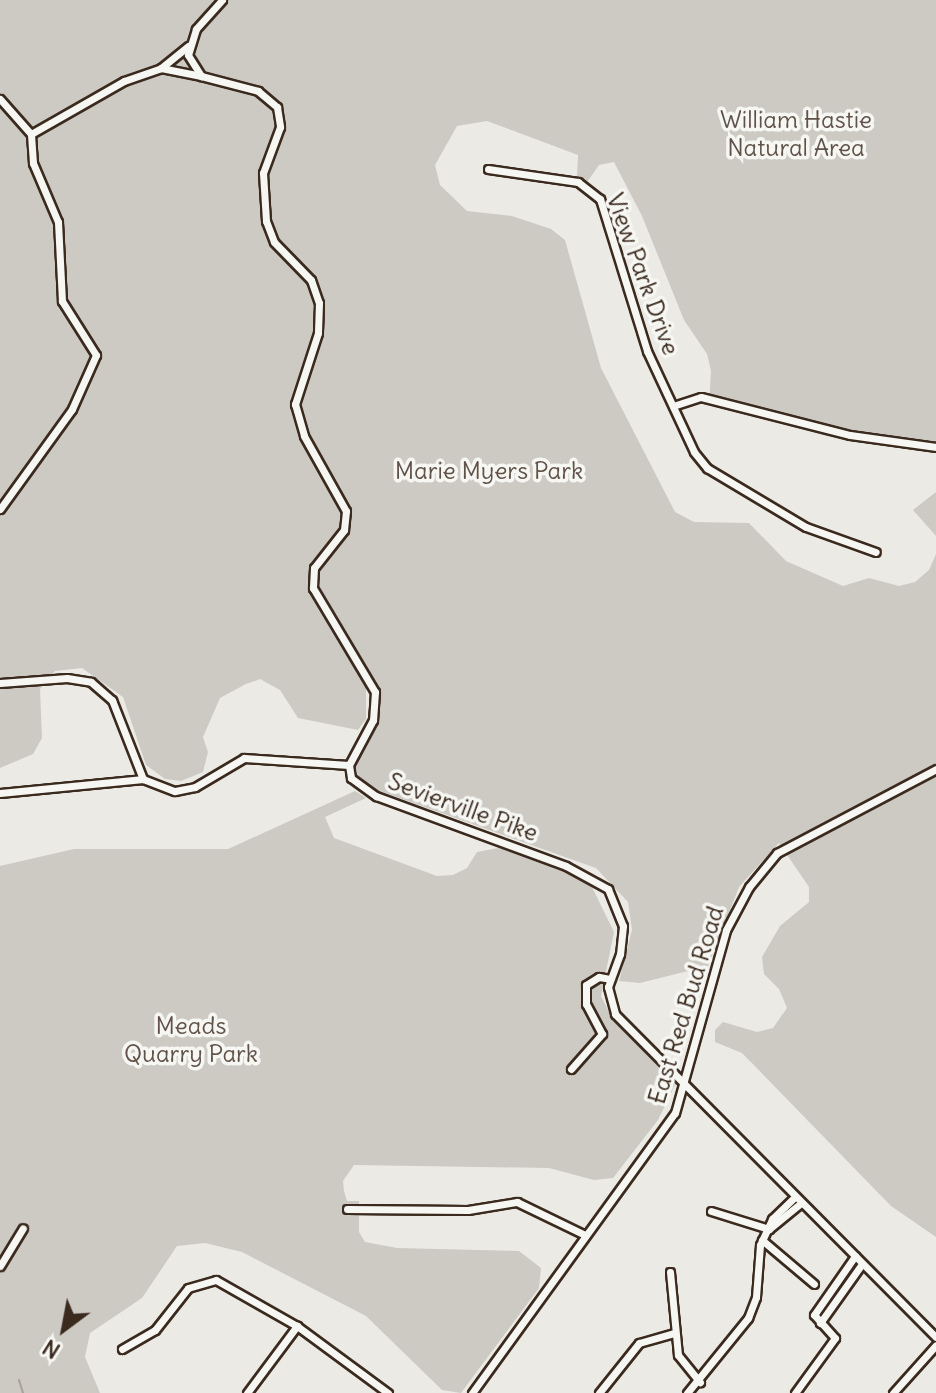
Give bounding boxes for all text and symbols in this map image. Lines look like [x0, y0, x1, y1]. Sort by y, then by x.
park label: William Hastie Natural Area [720, 106, 872, 162]
street label: View Park Drive [600, 189, 686, 359]
park label: Marie Myers Park [395, 457, 583, 485]
street label: Sevierville Pike [384, 767, 542, 847]
street label: East Red Bud Road [642, 903, 730, 1107]
park label: Meads Quarry Park [124, 1012, 258, 1068]
north arrow [24, 1289, 104, 1369]
text: N [37, 1333, 65, 1365]

